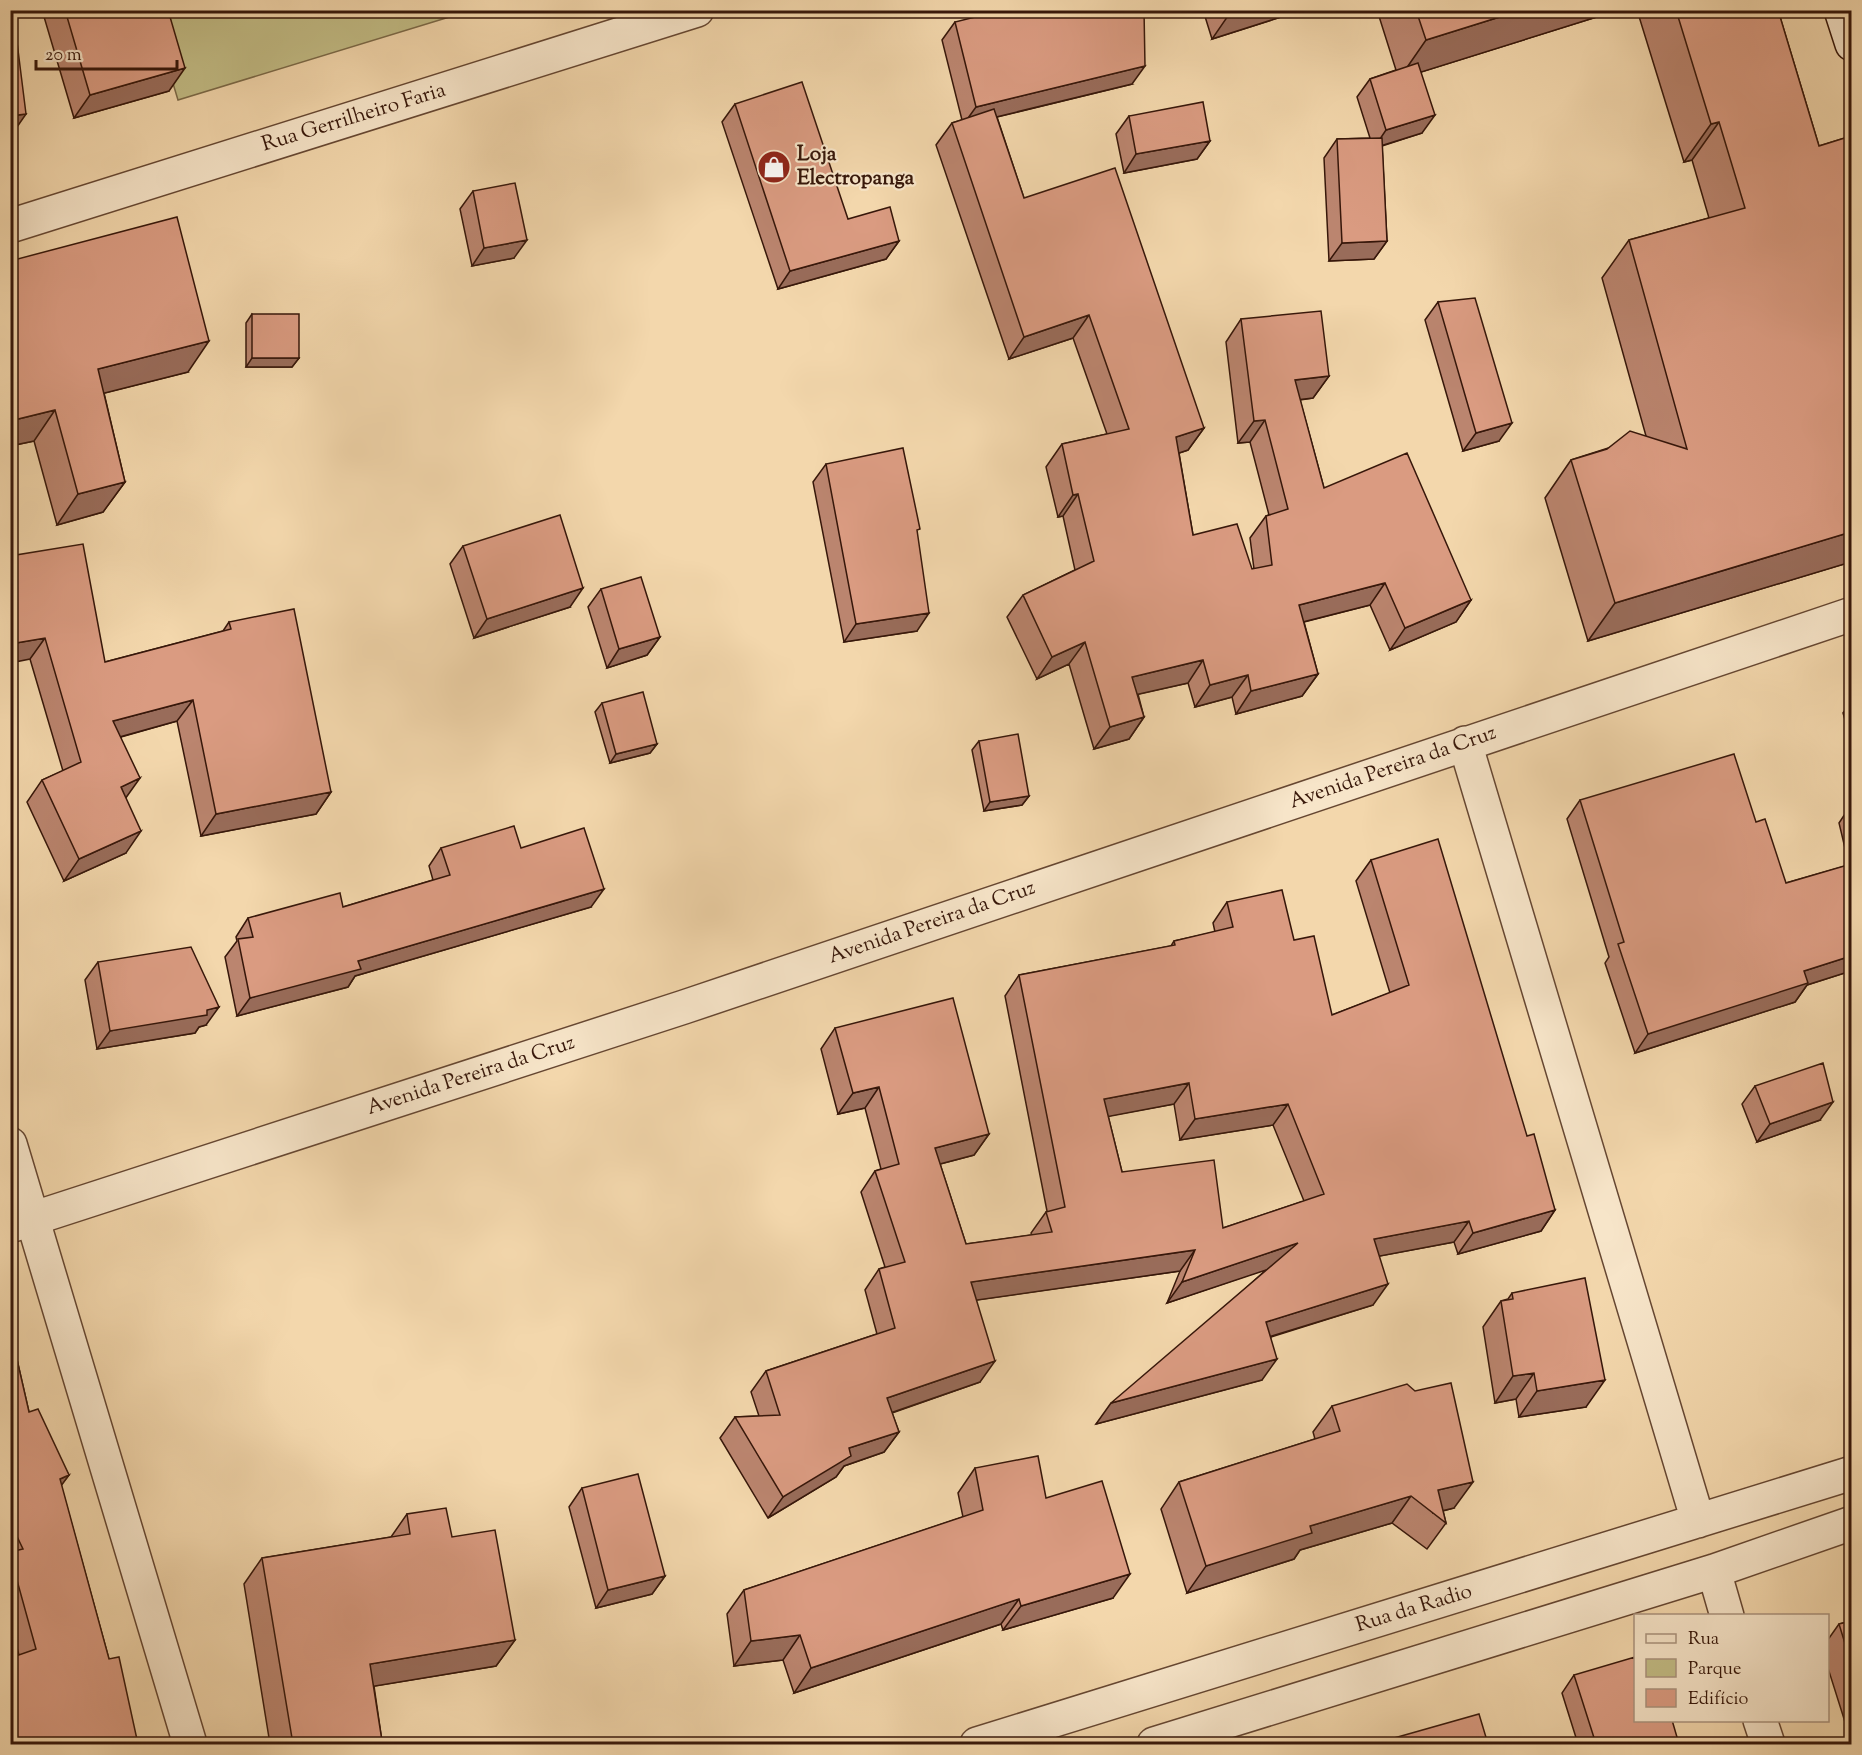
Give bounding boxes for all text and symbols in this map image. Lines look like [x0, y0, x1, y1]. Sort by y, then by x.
scale bar [36, 33, 177, 71]
text: 20 m [45, 43, 82, 69]
street label: Rua Gerrilheiro Faria [258, 76, 450, 160]
place label: Loja Electropanga [797, 140, 915, 194]
shop icon: Loja Electropanga [756, 149, 792, 185]
street label: Avenida Pereira da Cruz [1285, 718, 1501, 818]
street label: Avenida Pereira da Cruz [824, 873, 1040, 973]
street label: Avenida Pereira da Cruz [363, 1028, 579, 1124]
street label: Rua da Radio [1352, 1577, 1476, 1641]
legend [1634, 1614, 1829, 1722]
text: Rua [1688, 1627, 1719, 1653]
text: Parque [1688, 1657, 1741, 1683]
text: Edifício [1688, 1687, 1749, 1713]

